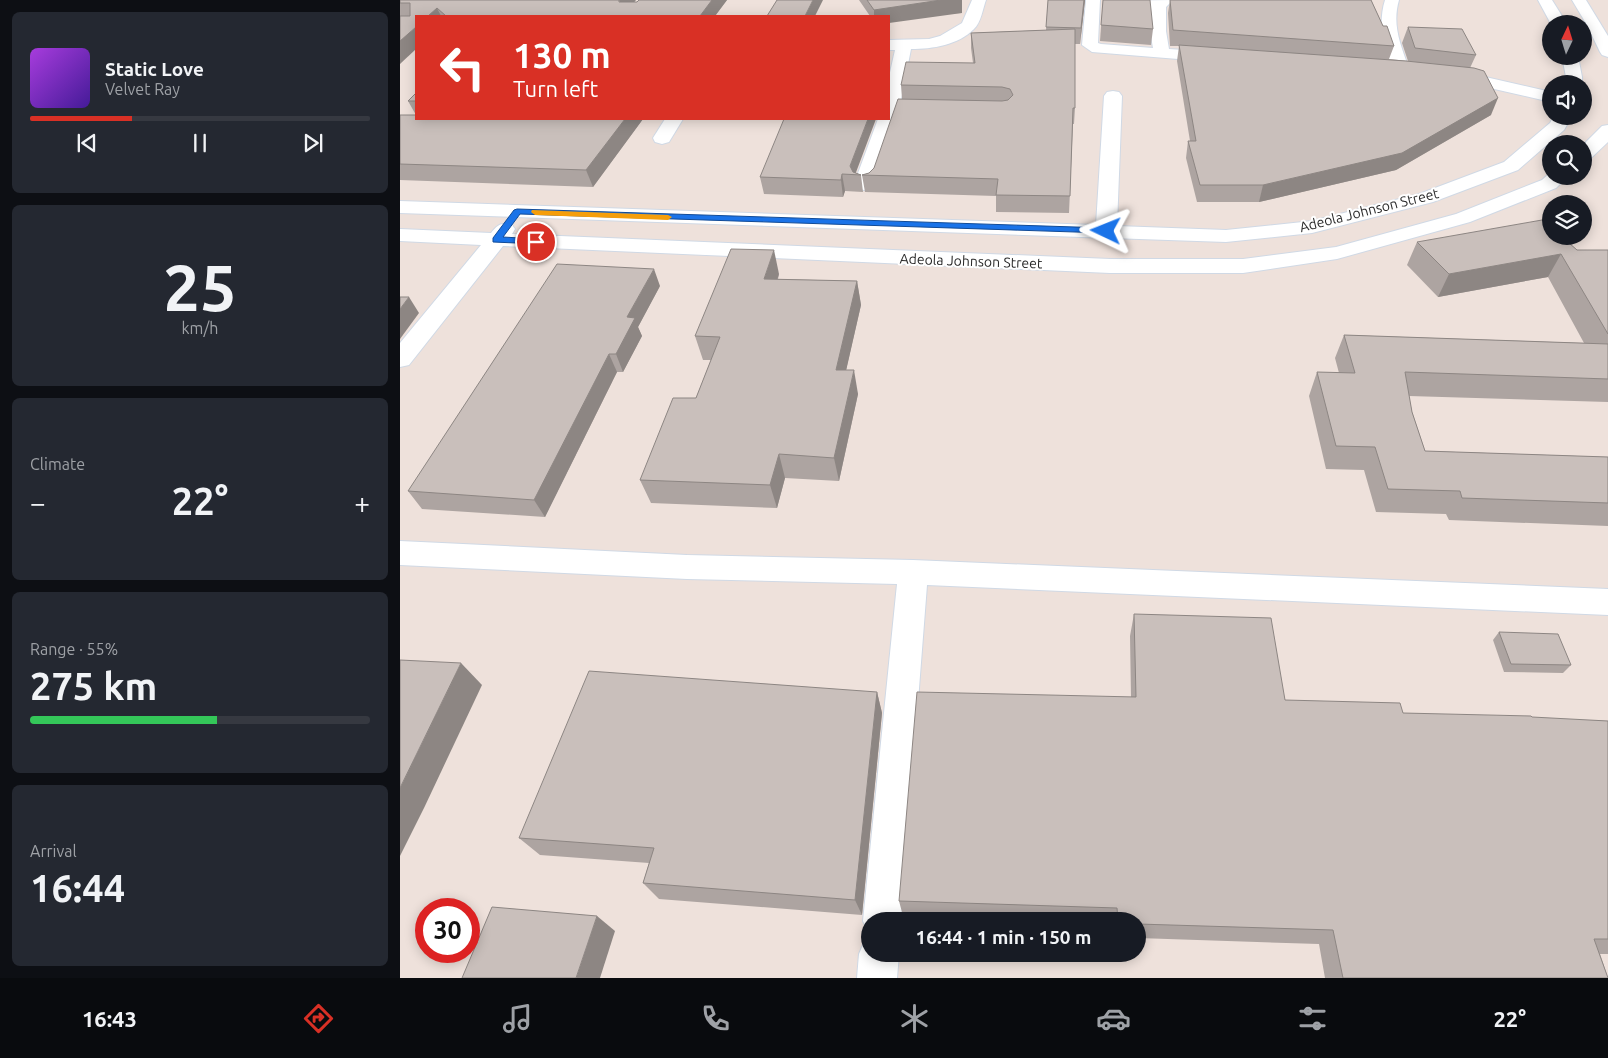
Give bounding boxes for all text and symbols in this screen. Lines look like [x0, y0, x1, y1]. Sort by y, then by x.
north arrow [1542, 15, 1592, 65]
map controls [1542, 15, 1592, 245]
icon: left [430, 35, 495, 100]
text: 130 m [513, 35, 611, 75]
text: Static Love [105, 58, 204, 80]
button: sound [1542, 75, 1592, 125]
text: Turn left [513, 76, 598, 101]
text: Velvet Ray [105, 80, 180, 98]
icon: previous [73, 129, 101, 157]
icon: pause [186, 129, 214, 157]
icon: next [299, 129, 327, 157]
button: search [1542, 135, 1592, 185]
street label: Adeola Johnson Street [1298, 185, 1441, 235]
button: layers [1542, 195, 1592, 245]
position arrow [1079, 204, 1131, 256]
pin [515, 221, 557, 263]
icon: arrive [522, 228, 550, 256]
text: 25 [163, 250, 237, 323]
street label: Adeola Johnson Street [899, 251, 1043, 272]
text: km/h [182, 319, 218, 337]
text: Climate [30, 455, 85, 473]
text: 22° [172, 480, 228, 522]
text: − [30, 487, 46, 518]
text: + [354, 487, 370, 518]
text: Range · 55% [30, 640, 118, 658]
text: 275 km [30, 665, 157, 707]
text: Arrival [30, 842, 77, 860]
text: 16:44 [30, 867, 125, 909]
speed limit sign: 30 [415, 898, 480, 963]
text: 16:44 · 1 min · 150 m [916, 926, 1091, 948]
icon: directions [301, 1001, 336, 1036]
icon: music [500, 1001, 535, 1036]
icon: phone [698, 1001, 733, 1036]
icon: climate [897, 1001, 932, 1036]
icon: car [1096, 1001, 1131, 1036]
icon: filters [1295, 1001, 1330, 1036]
text: 16:43 [82, 1006, 137, 1031]
text: 22° [1493, 1006, 1526, 1031]

